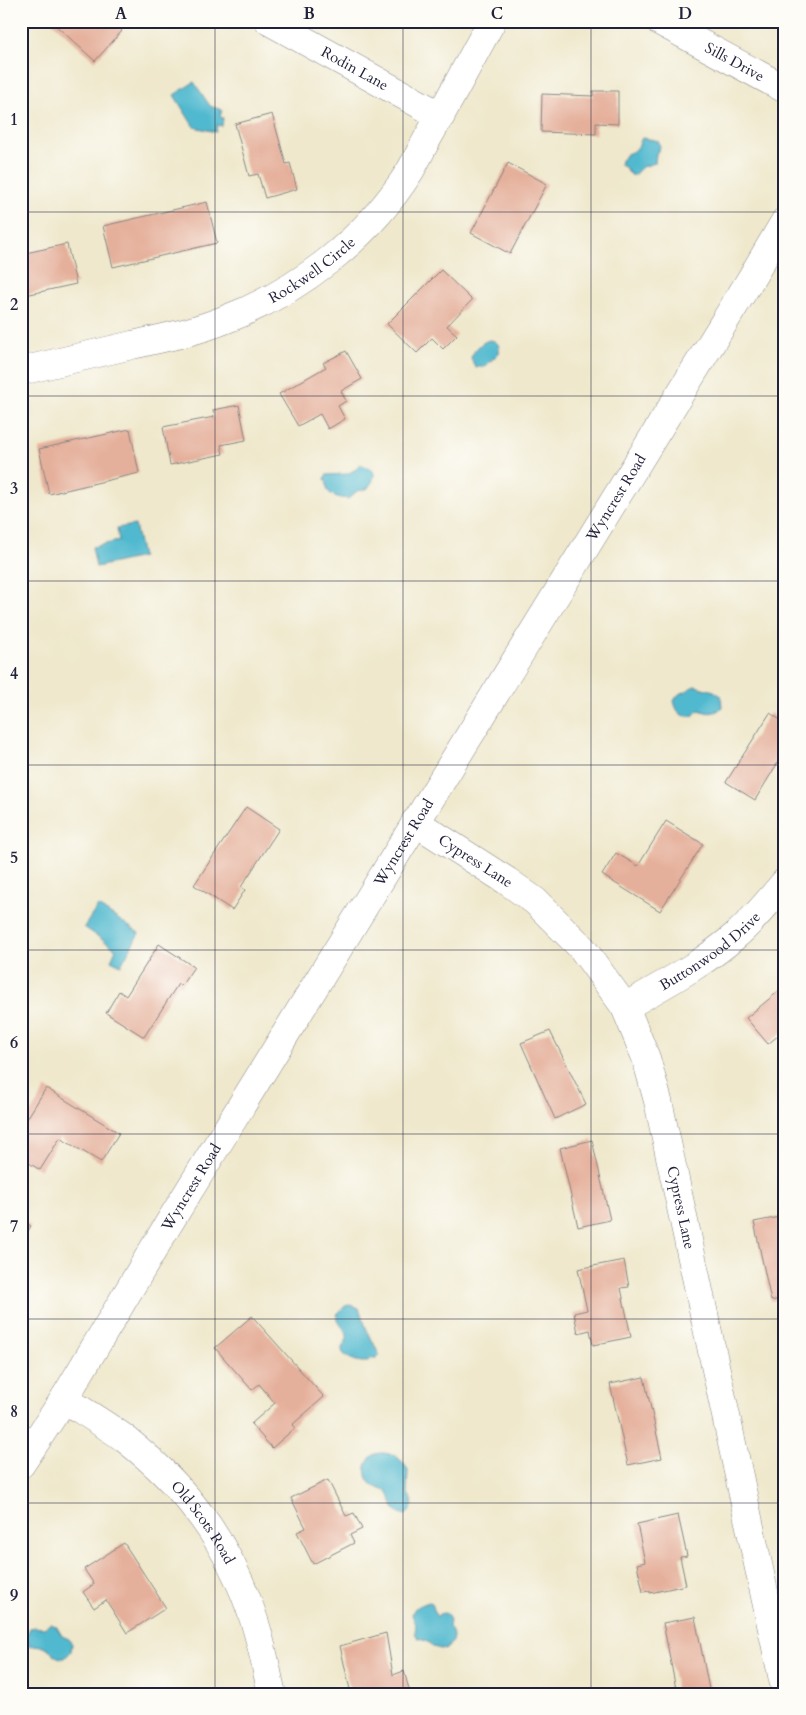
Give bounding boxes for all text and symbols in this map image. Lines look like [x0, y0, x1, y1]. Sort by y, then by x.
text: A [115, 3, 127, 25]
text: B [303, 3, 315, 25]
text: C [491, 3, 503, 25]
text: D [678, 3, 692, 25]
street label: Sills Drive [701, 38, 768, 86]
street label: Rodin Lane [317, 42, 392, 95]
text: 1 [10, 109, 18, 131]
street label: Rockwell Circle [265, 232, 360, 308]
text: 2 [10, 294, 18, 316]
street label: Wyncrest Road [581, 450, 651, 546]
text: 3 [10, 478, 18, 500]
text: 4 [10, 663, 18, 685]
street label: Wyncrest Road [369, 795, 438, 891]
street label: Cypress Lane [435, 830, 517, 892]
text: 5 [10, 847, 18, 869]
street label: Buttonwood Drive [656, 907, 765, 995]
text: 6 [10, 1032, 18, 1054]
street label: Wyncrest Road [156, 1140, 226, 1235]
street label: Cypress Lane [662, 1164, 700, 1251]
text: 7 [10, 1216, 18, 1238]
text: 8 [10, 1401, 18, 1423]
street label: Old Scots Road [167, 1476, 239, 1568]
text: 9 [10, 1585, 18, 1607]

